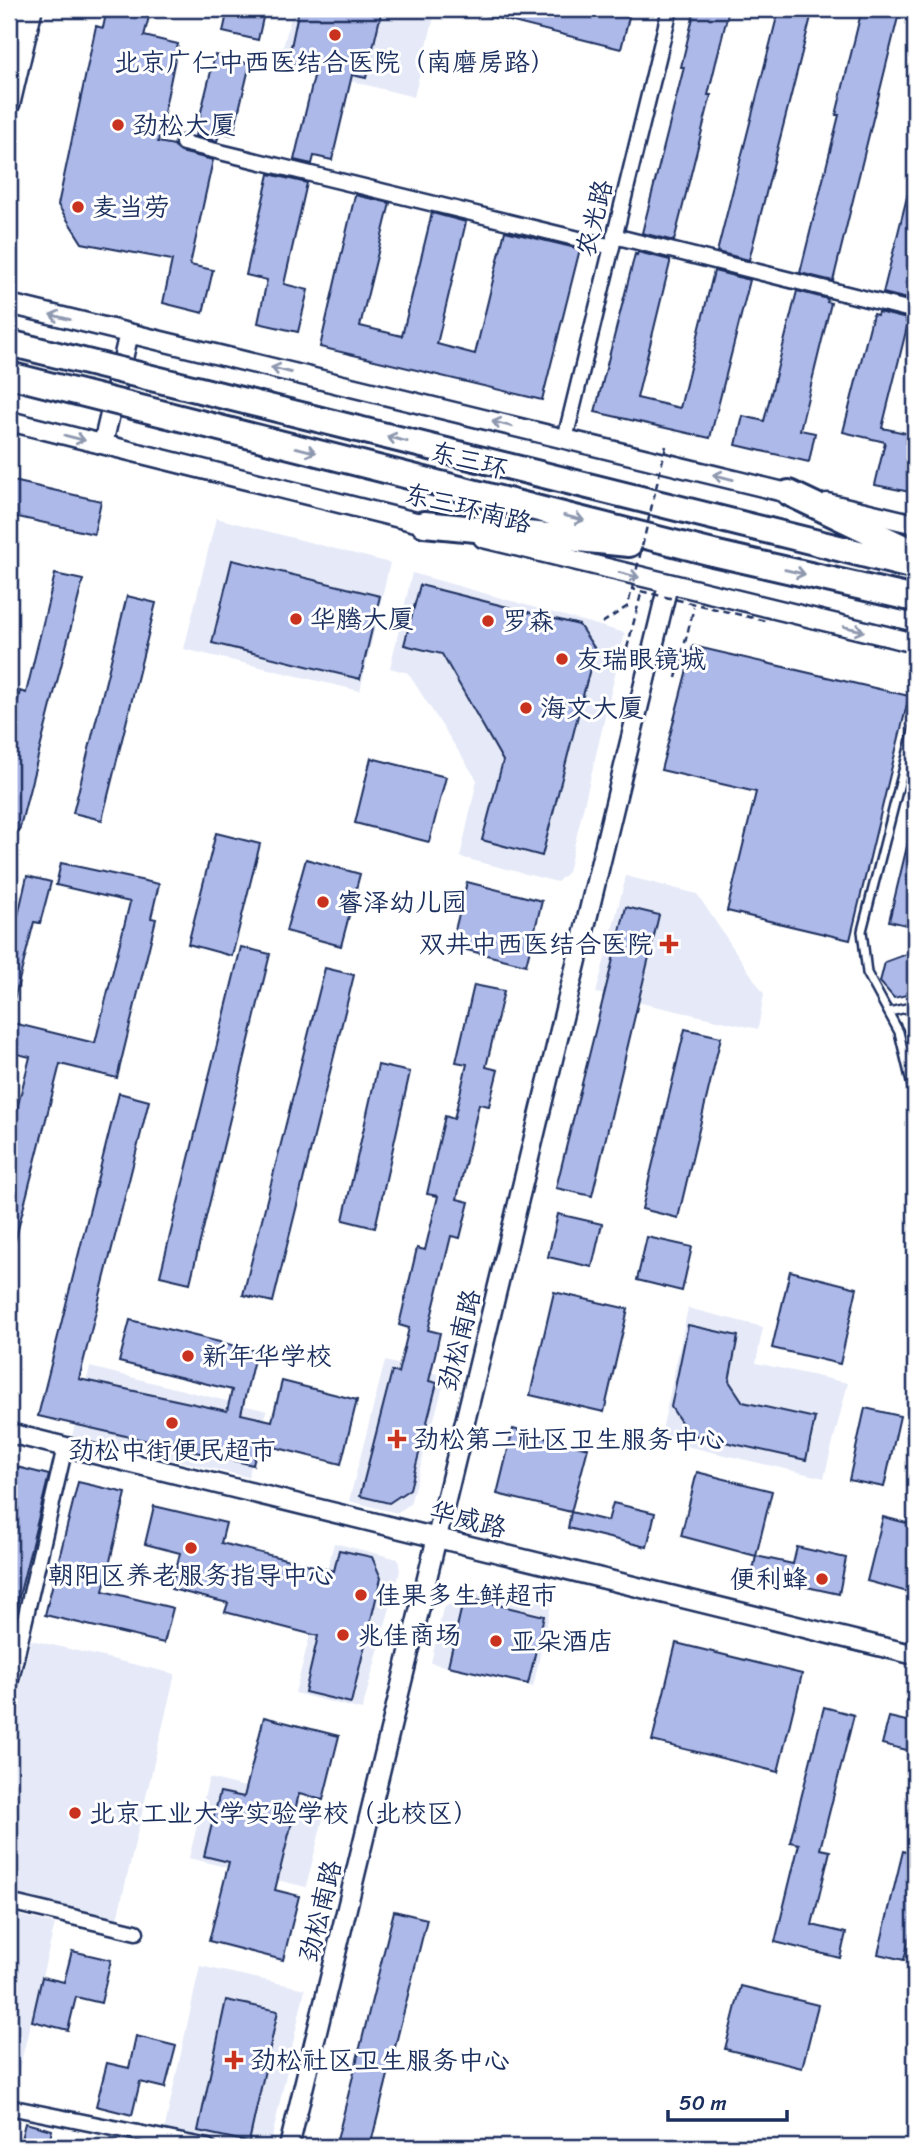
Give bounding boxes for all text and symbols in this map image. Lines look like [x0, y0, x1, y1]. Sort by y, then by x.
marker: 北京广仁中西医结合医院（南磨房路） [327, 27, 343, 43]
place label: 北京广仁中西医结合医院（南磨房路） [114, 39, 556, 85]
place label: 劲松大厦 [132, 102, 236, 148]
marker: 劲松大厦 [110, 117, 126, 133]
street label: 农光路 [562, 175, 626, 261]
place label: 麦当劳 [92, 184, 170, 230]
marker: 麦当劳 [70, 199, 86, 215]
one-way arrow [49, 309, 72, 323]
one-way arrow [270, 363, 293, 376]
one-way arrow [491, 416, 514, 430]
street label: 东三环 [426, 428, 512, 492]
one-way arrow [63, 431, 86, 445]
one-way arrow [386, 432, 409, 445]
one-way arrow [294, 444, 316, 457]
street label: 东三环南路 [399, 470, 537, 546]
one-way arrow [712, 470, 735, 483]
one-way arrow [562, 512, 585, 525]
one-way arrow [783, 565, 806, 579]
one-way arrow [617, 569, 640, 582]
place label: 华腾大厦 [310, 596, 414, 642]
place label: 罗森 [502, 598, 554, 644]
marker: 华腾大厦 [288, 611, 304, 627]
marker: 罗森 [480, 613, 496, 629]
one-way arrow [842, 623, 865, 637]
place label: 友瑞眼镜城 [576, 636, 706, 682]
marker: 友瑞眼镜城 [554, 651, 570, 667]
place label: 海文大厦 [540, 685, 644, 731]
marker: 海文大厦 [518, 700, 534, 716]
place label: 睿泽幼儿园 [337, 879, 467, 925]
marker: 睿泽幼儿园 [315, 894, 331, 910]
place label: 双井中西医结合医院 [419, 921, 653, 967]
marker: 双井中西医结合医院 [659, 934, 679, 954]
street label: 劲松南路 [424, 1284, 494, 1396]
place label: 新年华学校 [202, 1333, 332, 1379]
marker: 新年华学校 [180, 1348, 196, 1364]
marker: 劲松中街便民超市 [164, 1415, 180, 1431]
place label: 劲松第二社区卫生服务中心 [413, 1416, 725, 1462]
place label: 劲松中街便民超市 [68, 1427, 276, 1473]
marker: 劲松第二社区卫生服务中心 [387, 1429, 407, 1449]
street label: 华威路 [425, 1487, 511, 1551]
marker: 朝阳区养老服务指导中心 [183, 1540, 199, 1556]
place label: 朝阳区养老服务指导中心 [48, 1552, 334, 1598]
place label: 便利蜂 [730, 1556, 808, 1602]
marker: 便利蜂 [814, 1571, 830, 1587]
place label: 佳果多生鲜超市 [375, 1572, 557, 1618]
marker: 佳果多生鲜超市 [353, 1587, 369, 1603]
place label: 兆佳商场 [357, 1612, 461, 1658]
place label: 亚朵酒店 [510, 1618, 614, 1664]
marker: 兆佳商场 [335, 1627, 351, 1643]
marker: 亚朵酒店 [488, 1633, 504, 1649]
place label: 北京工业大学实验学校（北校区） [89, 1790, 479, 1836]
marker: 北京工业大学实验学校（北校区） [67, 1805, 83, 1821]
street label: 劲松南路 [285, 1855, 355, 1967]
place label: 劲松社区卫生服务中心 [250, 2037, 510, 2083]
marker: 劲松社区卫生服务中心 [224, 2050, 244, 2070]
scale bar [668, 2079, 788, 2123]
text: 50 m [679, 2084, 727, 2122]

